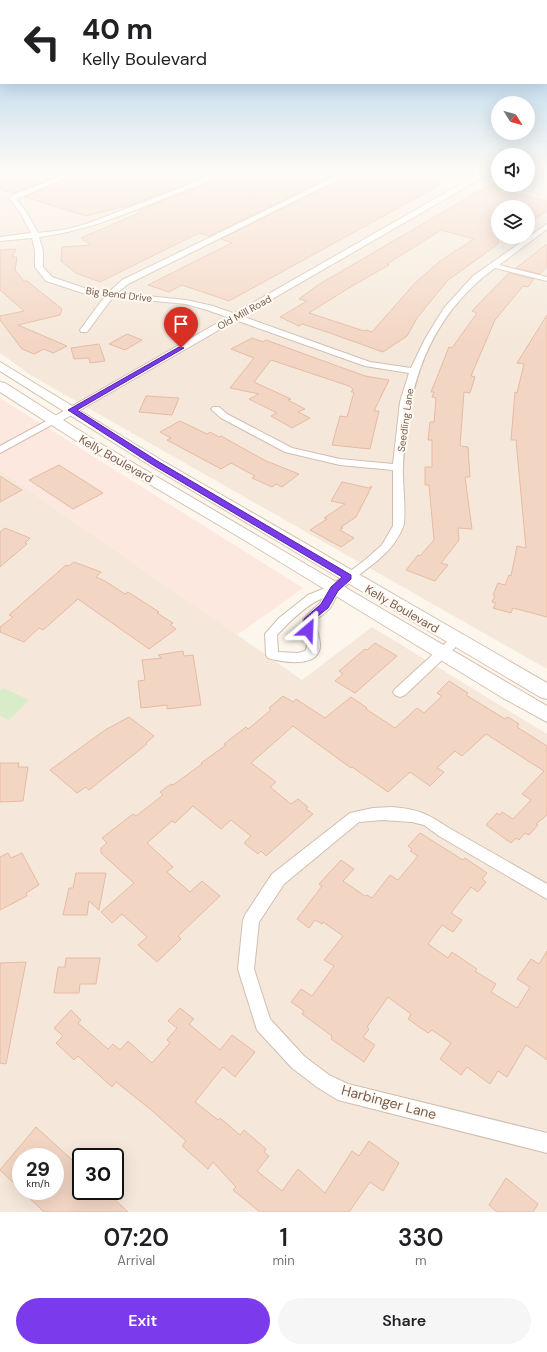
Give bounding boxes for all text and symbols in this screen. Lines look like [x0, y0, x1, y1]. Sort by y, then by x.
text: 40 m [82, 11, 153, 48]
icon: left [16, 16, 68, 68]
text: Kelly Boulevard [82, 47, 207, 71]
north arrow [491, 96, 535, 140]
map controls [491, 96, 535, 244]
button: sound [491, 148, 535, 192]
button: layers [491, 200, 535, 244]
street label: Big Bend Drive [85, 284, 153, 305]
street label: Old Mill Road [215, 292, 274, 333]
pin [164, 307, 198, 348]
icon: arrive [170, 313, 192, 335]
street label: Seedling Lane [395, 387, 416, 453]
street label: Kelly Boulevard [76, 431, 156, 487]
street label: Kelly Boulevard [362, 581, 442, 637]
position arrow [287, 609, 329, 651]
street label: Harbinger Lane [339, 1081, 439, 1123]
speed limit sign: 30 [72, 1148, 124, 1200]
text: 29 [26, 1156, 50, 1182]
text: km/h [26, 1177, 50, 1190]
text: 07:20 [103, 1222, 169, 1253]
text: 1 [279, 1222, 288, 1253]
text: 330 [398, 1222, 444, 1253]
text: Arrival [117, 1252, 155, 1269]
text: min [272, 1252, 295, 1269]
text: m [415, 1252, 427, 1269]
button: Exit [16, 1298, 270, 1344]
button: Share [278, 1298, 531, 1344]

